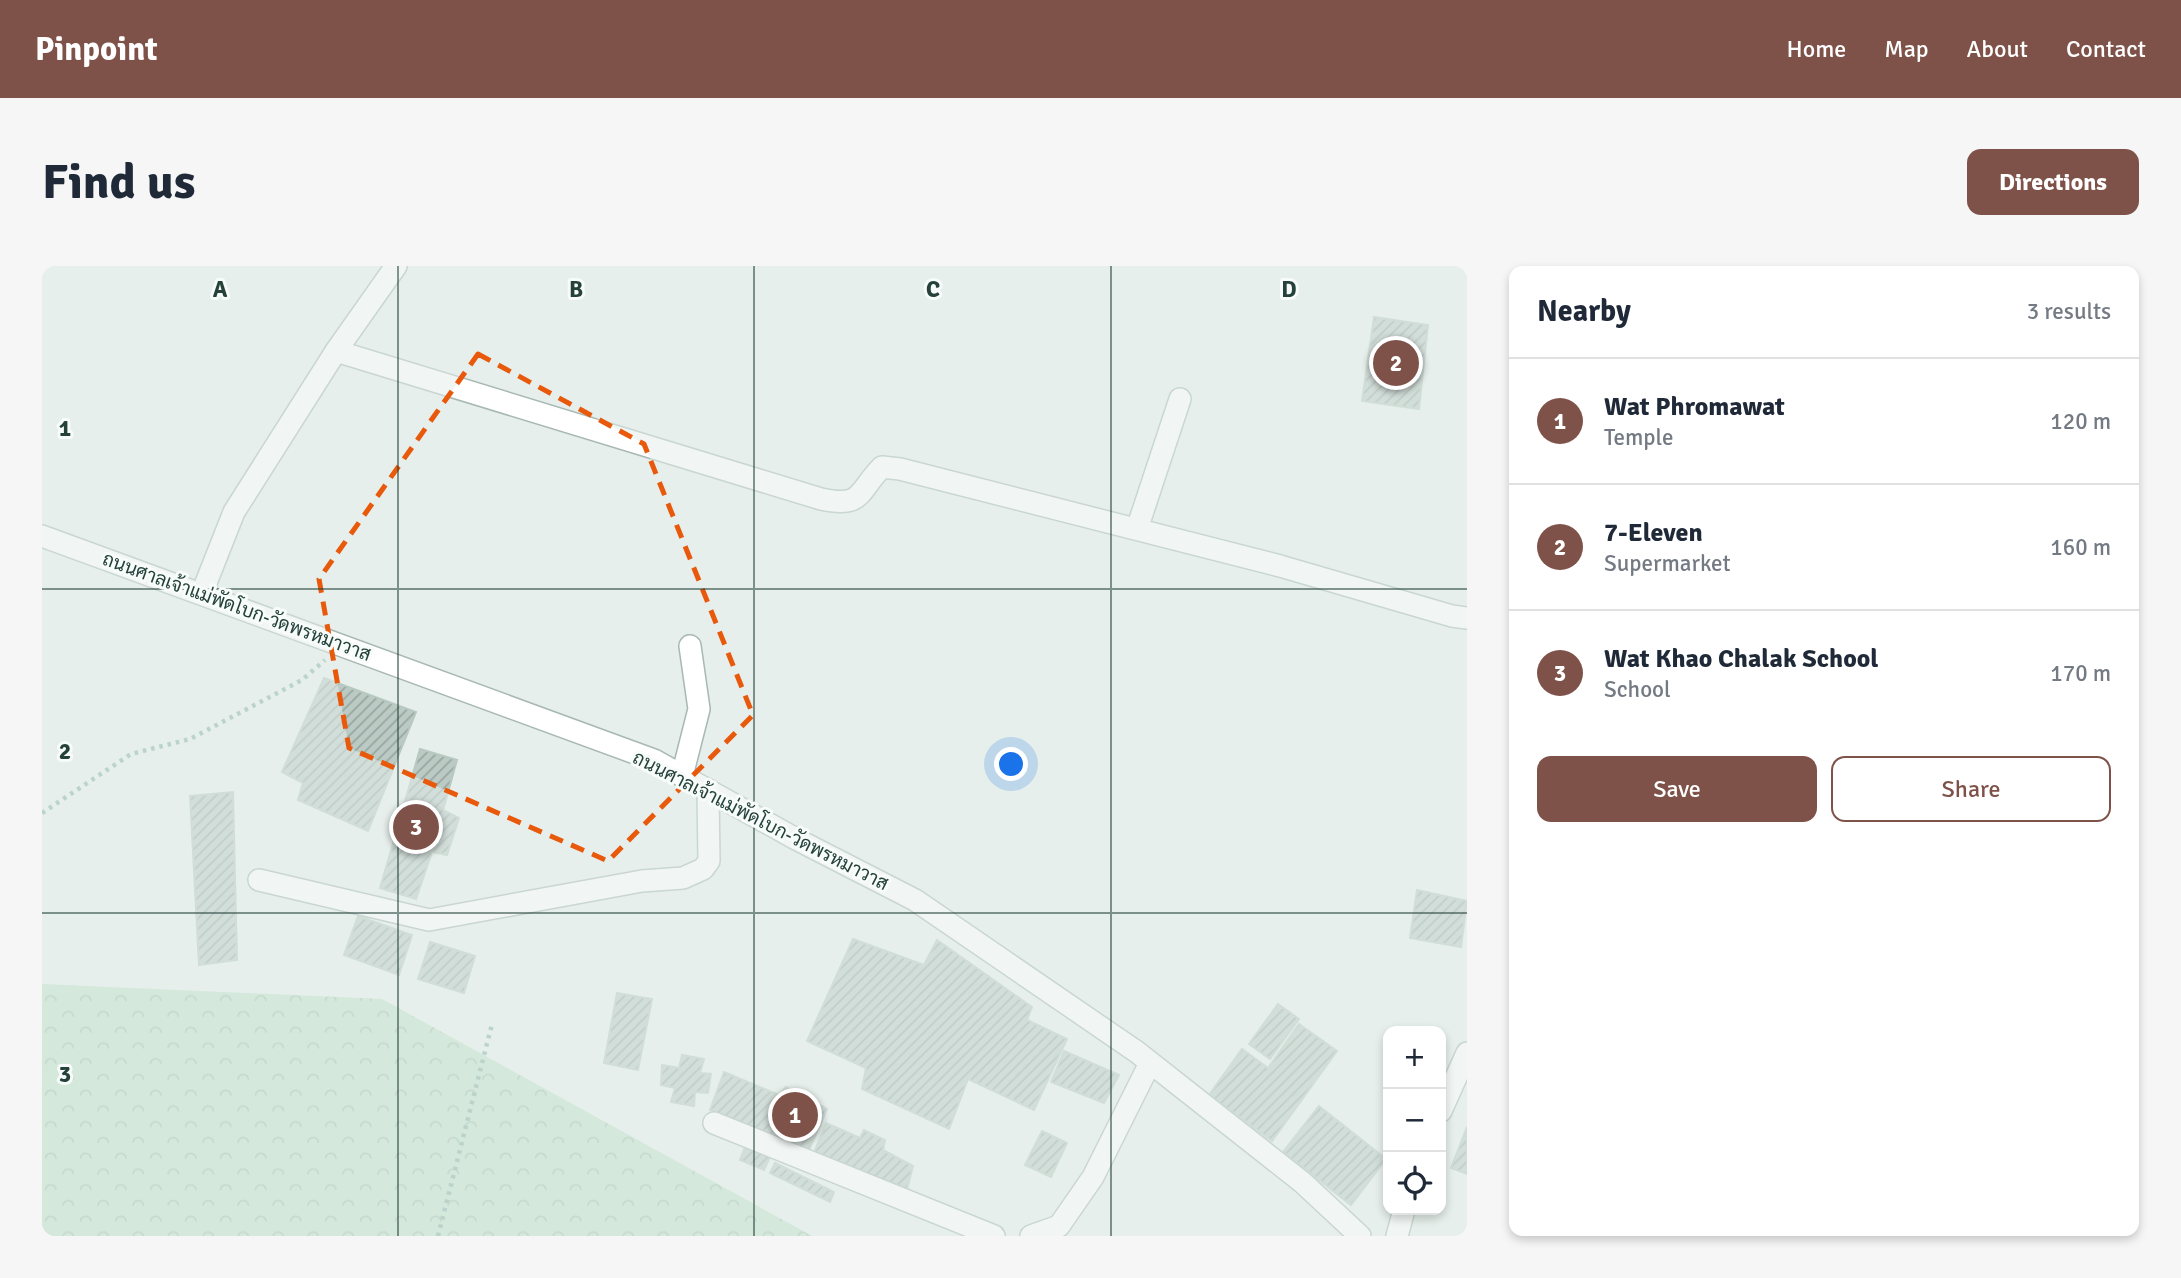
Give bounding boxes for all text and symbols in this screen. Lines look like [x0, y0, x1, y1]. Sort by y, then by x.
text: Pinpoint [35, 29, 158, 70]
text: Home [1786, 34, 1846, 64]
text: Map [1884, 34, 1929, 64]
text: About [1967, 34, 2028, 64]
text: Contact [2066, 34, 2146, 64]
button: Directions [1967, 149, 2139, 215]
text: Find us [42, 152, 195, 212]
text: A [213, 275, 228, 304]
text: B [569, 275, 583, 304]
text: C [926, 275, 940, 304]
text: D [1281, 275, 1297, 304]
text: Nearby [1537, 293, 1631, 330]
text: 3 results [2027, 297, 2111, 326]
pin: 2 [1373, 337, 1419, 389]
text: Wat Phromawat [1604, 391, 1785, 423]
text: 1 [1554, 407, 1566, 436]
text: 120 m [2050, 407, 2111, 436]
text: 1 [59, 414, 71, 443]
text: Temple [1604, 423, 1673, 452]
text: 7-Eleven [1604, 517, 1703, 549]
text: 2 [1554, 533, 1566, 562]
text: 160 m [2050, 533, 2111, 562]
street label: ถนนศาลเจ้าแม่พัดโบก-วัดพรหมาวาส [99, 546, 375, 667]
text: Supermarket [1604, 549, 1731, 578]
text: Wat Khao Chalak School [1604, 643, 1878, 675]
text: 3 [1554, 659, 1566, 688]
text: 170 m [2050, 659, 2111, 688]
text: School [1604, 675, 1671, 704]
text: 2 [59, 737, 71, 766]
street label: ถนนศาลเจ้าแม่พัดโบก-วัดพรหมาวาส [629, 745, 893, 896]
your location [994, 747, 1028, 781]
button: Save [1537, 756, 1817, 822]
button: Share [1831, 756, 2111, 822]
pin: 3 [393, 801, 439, 853]
map controls [1383, 1026, 1446, 1215]
button: + [1383, 1026, 1446, 1089]
text: 3 [59, 1060, 71, 1089]
pin: 1 [772, 1089, 818, 1141]
button: − [1383, 1089, 1446, 1152]
button: locate [1383, 1152, 1446, 1215]

